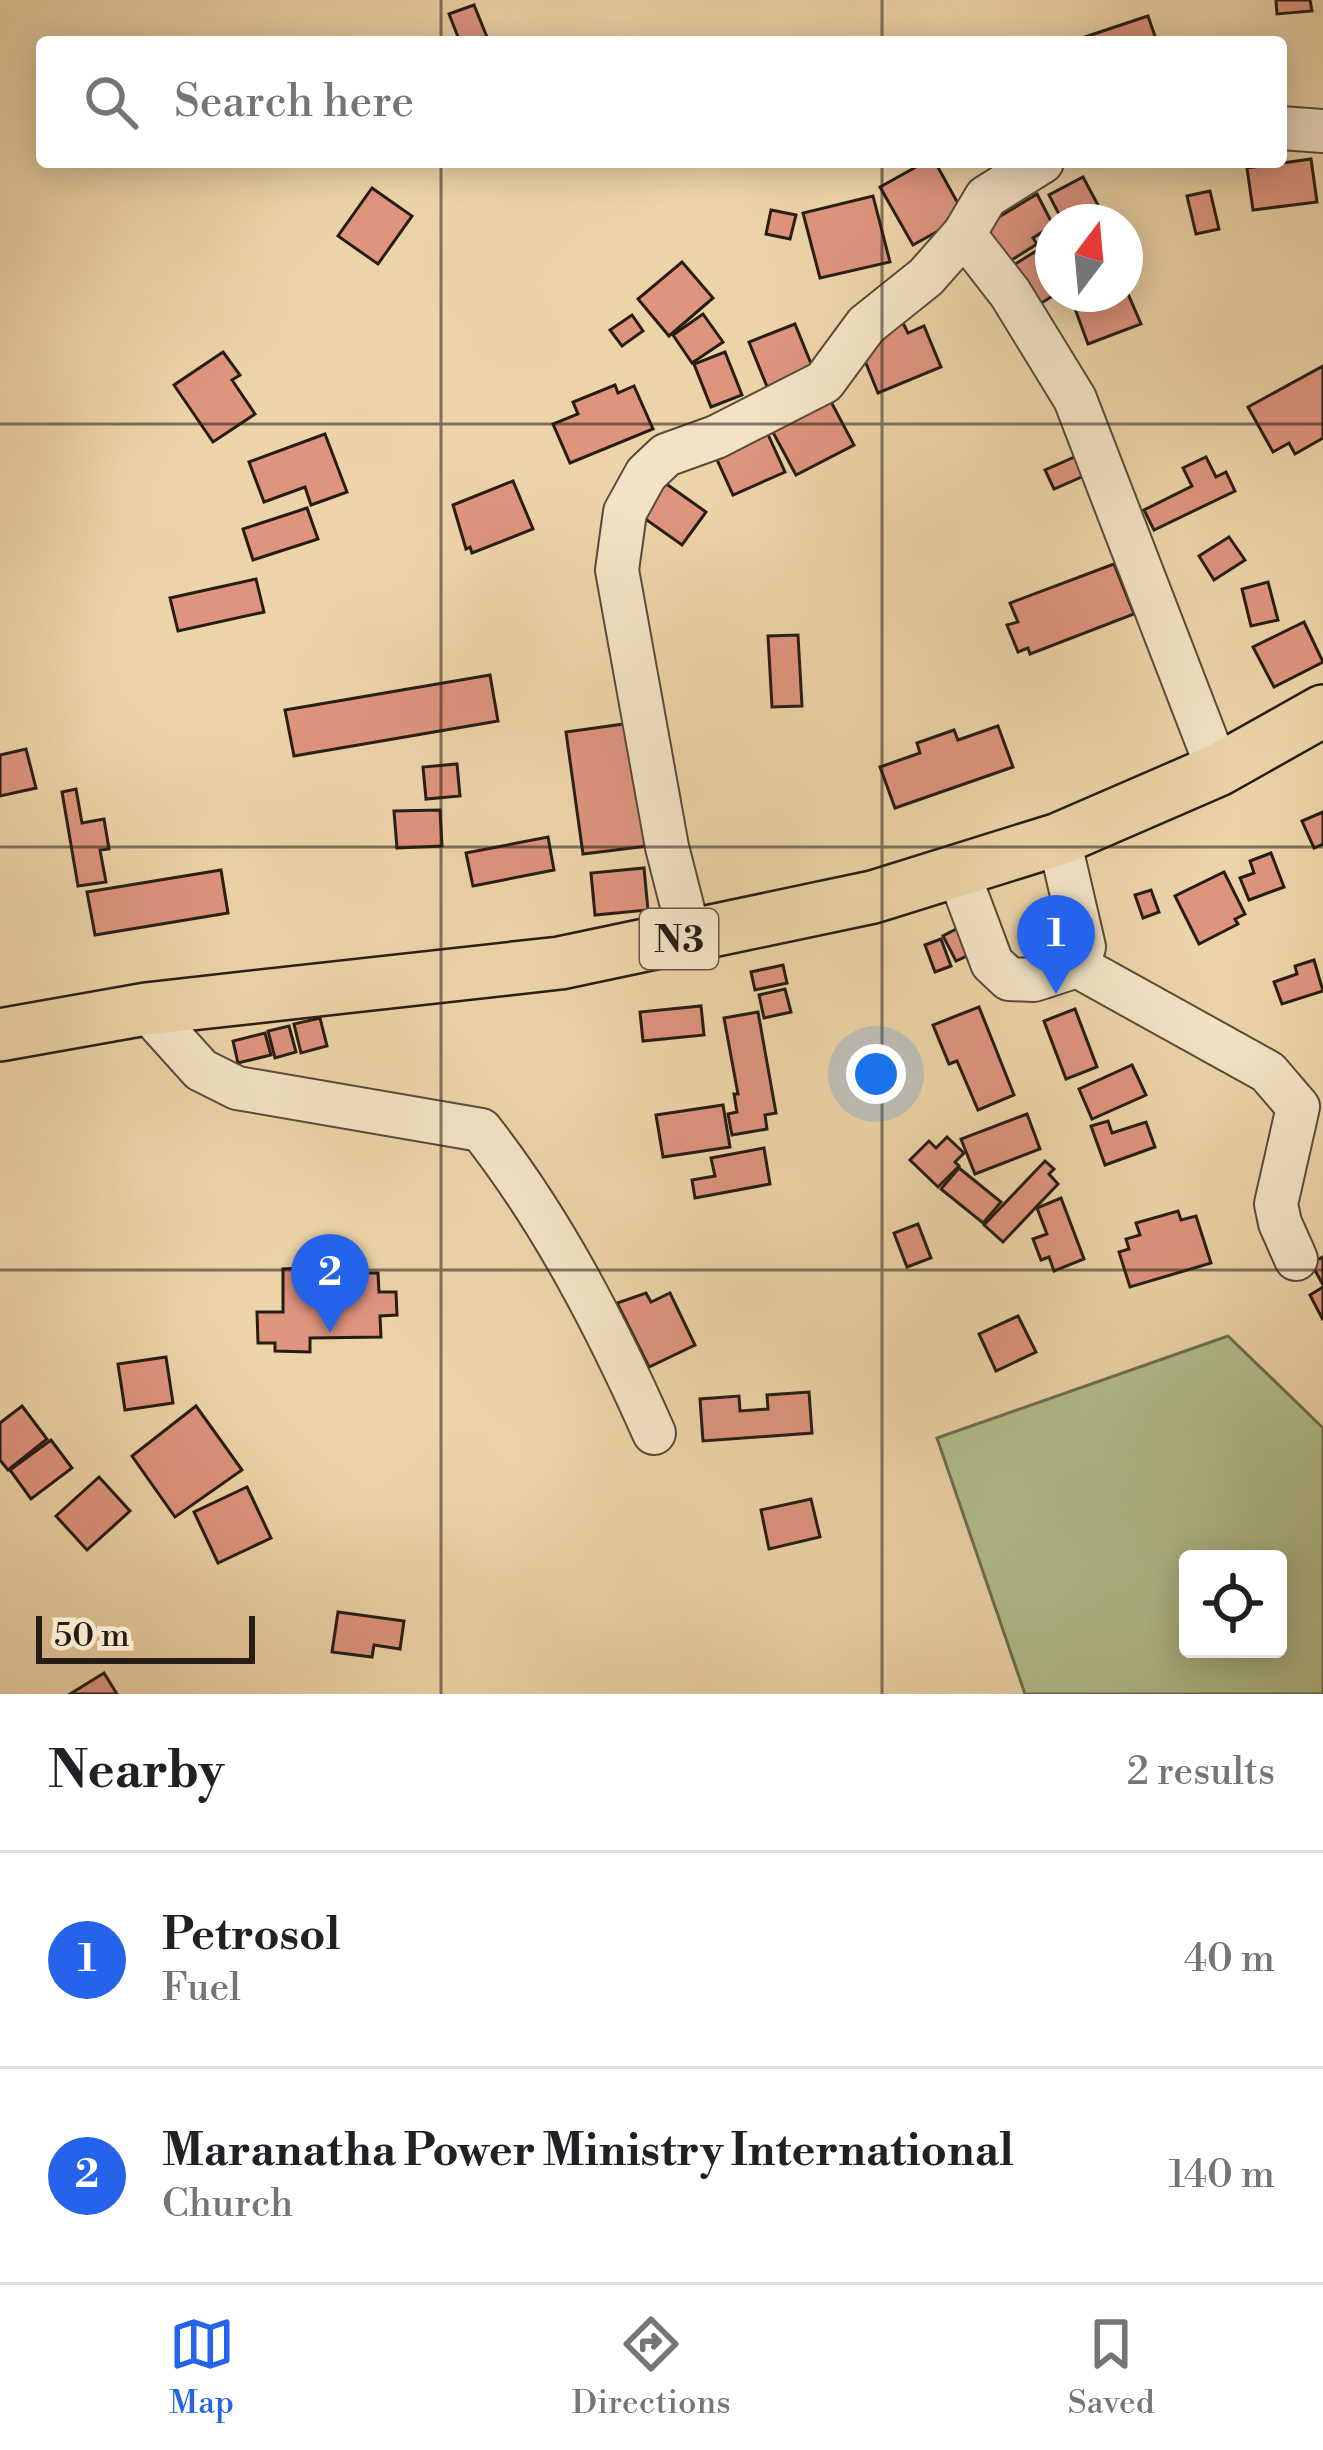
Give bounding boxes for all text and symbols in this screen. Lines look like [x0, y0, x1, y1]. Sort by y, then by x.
search box [36, 36, 1287, 168]
icon: search [78, 69, 144, 135]
text: Search here [174, 74, 414, 131]
north arrow [1035, 204, 1143, 312]
pin: 1 [1017, 895, 1095, 994]
road number: N3 [640, 909, 718, 969]
your location [846, 1044, 906, 1104]
pin: 2 [291, 1234, 369, 1333]
map controls [1179, 1550, 1287, 1658]
button: locate [1179, 1550, 1287, 1658]
scale bar [36, 1610, 255, 1663]
text: 50 m [54, 1616, 130, 1657]
text: Nearby [48, 1740, 224, 1804]
text: 2 results [1127, 1748, 1275, 1797]
text: Petrosol [162, 1907, 340, 1964]
text: 1 [78, 1935, 96, 1984]
text: 40 m [1184, 1935, 1275, 1984]
text: Fuel [162, 1964, 241, 2013]
text: Maranatha Power Ministry International [162, 2123, 1014, 2180]
text: 2 [75, 2151, 99, 2200]
text: 140 m [1168, 2151, 1275, 2200]
text: Church [162, 2180, 293, 2229]
tab: Map [169, 2311, 235, 2424]
tab: Directions [572, 2311, 731, 2424]
tab: Saved [1068, 2311, 1154, 2424]

